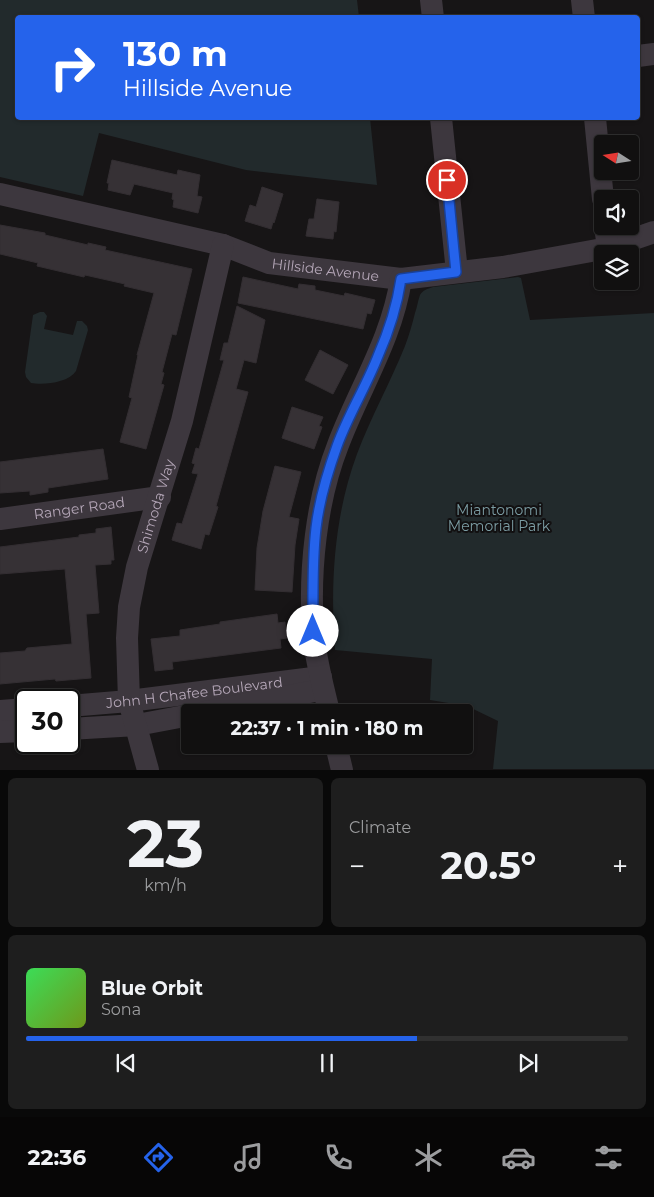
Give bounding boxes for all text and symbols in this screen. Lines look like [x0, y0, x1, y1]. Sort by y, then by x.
text: 130 m [123, 32, 228, 75]
icon: right [40, 35, 105, 100]
text: Hillside Avenue [123, 75, 292, 102]
north arrow [594, 135, 639, 180]
map controls [594, 135, 639, 290]
pin [426, 159, 468, 201]
icon: arrive [433, 166, 461, 194]
button: sound [594, 190, 639, 235]
button: layers [594, 245, 639, 290]
street label: Hillside Avenue [271, 254, 380, 285]
street label: Shimoda Way [133, 457, 179, 555]
street label: Ranger Road [33, 493, 126, 523]
park label: Miantonomi Memorial Park [448, 501, 551, 535]
position arrow [286, 604, 338, 656]
street label: John H Chafee Boulevard [104, 673, 284, 712]
speed limit sign: 30 [15, 689, 80, 754]
text: 22:37 · 1 min · 180 m [230, 717, 424, 740]
text: 23 [127, 804, 204, 883]
text: Climate [349, 818, 411, 837]
text: 20.5° [441, 842, 536, 889]
text: − [349, 849, 365, 883]
text: + [612, 849, 628, 883]
text: km/h [144, 876, 187, 895]
text: Blue Orbit [101, 977, 203, 1000]
text: Sona [101, 1000, 141, 1019]
icon: previous [112, 1049, 140, 1077]
icon: pause [313, 1049, 341, 1077]
icon: next [514, 1049, 542, 1077]
icon: directions [141, 1140, 176, 1175]
icon: music [231, 1140, 266, 1175]
icon: phone [321, 1140, 356, 1175]
icon: climate [411, 1140, 446, 1175]
icon: car [501, 1140, 536, 1175]
icon: filters [591, 1140, 626, 1175]
text: 22:36 [28, 1144, 86, 1171]

